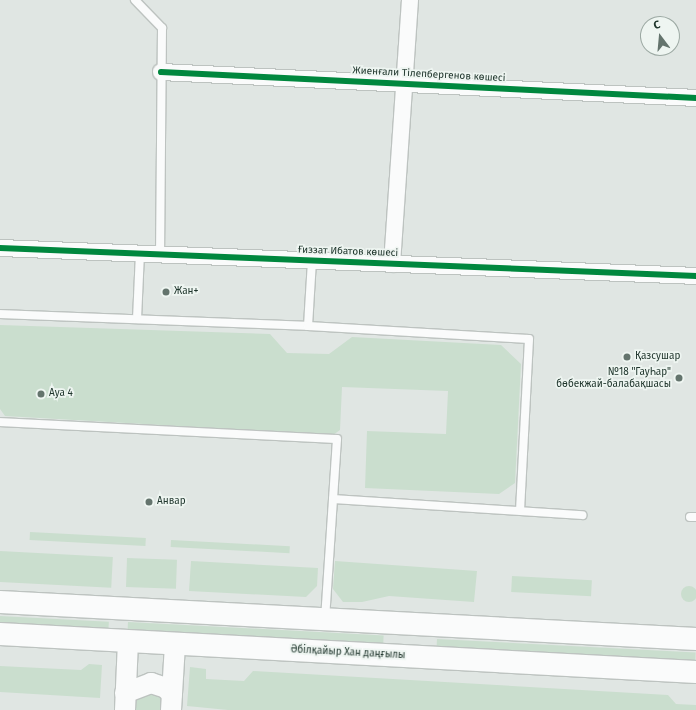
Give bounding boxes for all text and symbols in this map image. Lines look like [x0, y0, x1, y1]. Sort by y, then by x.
north arrow [640, 16, 680, 56]
text: С [652, 18, 662, 32]
street label: Жиенғали Тілепбергенов көшесі [352, 65, 506, 85]
street label: Ғиззат Ибатов көшесі [298, 244, 398, 260]
place label: Жан+ [174, 286, 198, 298]
marker: Жан+ [161, 287, 171, 297]
place label: Қазсушар [635, 351, 680, 363]
marker: Қазсушар [622, 352, 632, 362]
place label: №18 "ГауҺар" бөбекжай-балабақшасы [556, 366, 671, 390]
marker: №18 "ГауҺар" бөбекжай-балабақшасы [674, 373, 684, 383]
place label: Aya 4 [49, 388, 73, 400]
marker: Aya 4 [36, 389, 46, 399]
place label: Анвар [157, 496, 186, 508]
marker: Анвар [144, 497, 154, 507]
street label: Әбілқайыр Хан даңғылы [290, 644, 406, 662]

